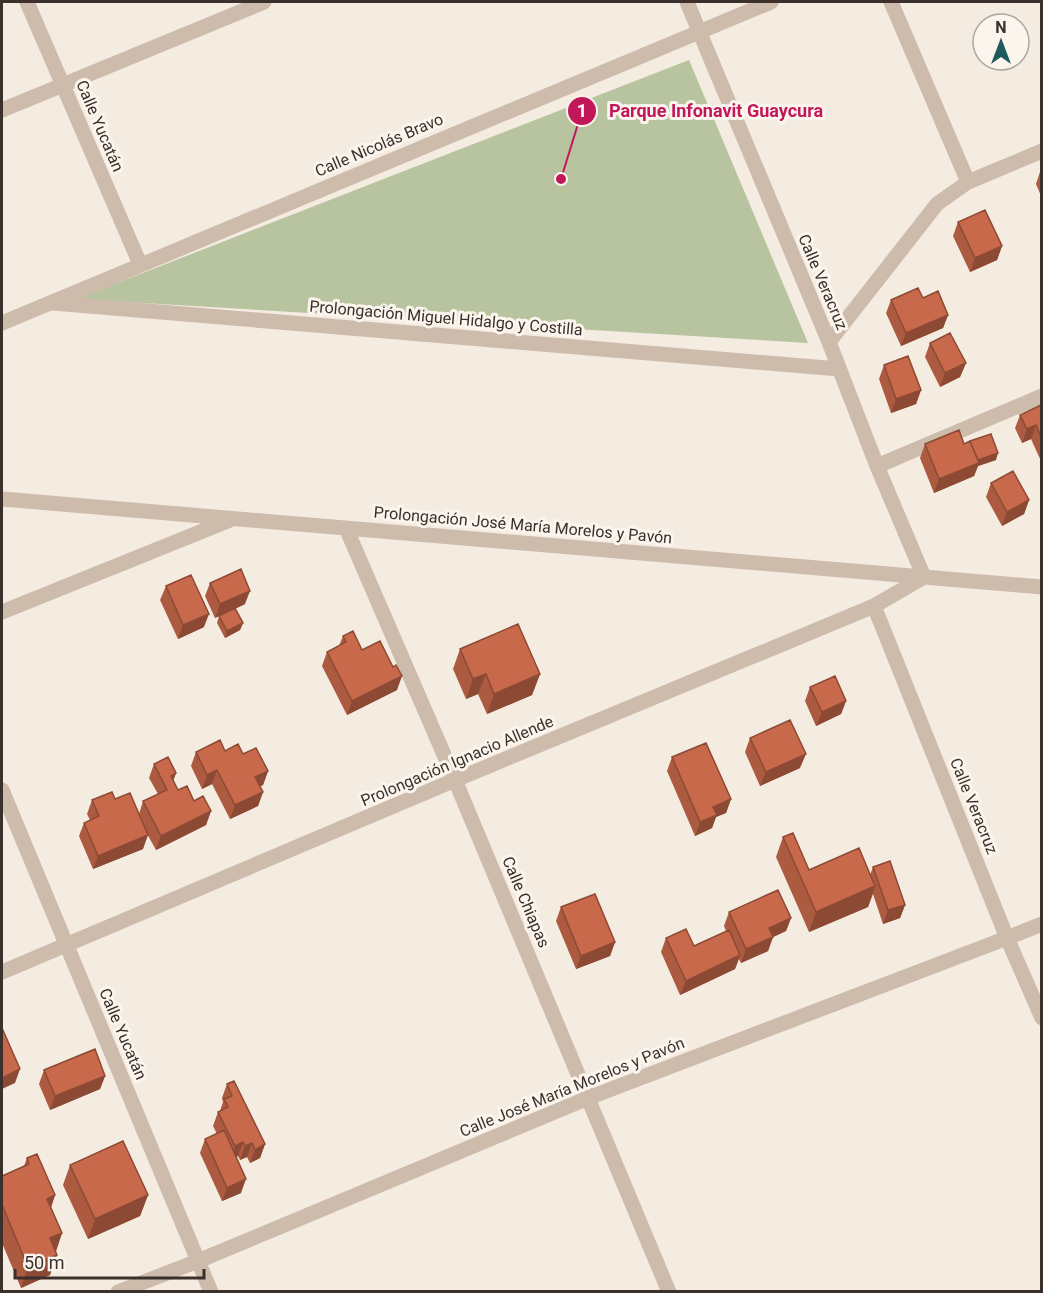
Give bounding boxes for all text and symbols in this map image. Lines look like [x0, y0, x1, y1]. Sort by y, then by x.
north arrow [971, 12, 1031, 72]
text: N [995, 18, 1007, 37]
street label: Calle Yucatán [72, 77, 128, 175]
callout: Parque Infonavit Guaycura [567, 93, 835, 129]
text: 1 [577, 100, 587, 121]
text: Parque Infonavit Guaycura [609, 100, 823, 121]
street label: Calle Nicolás Bravo [312, 109, 446, 181]
street label: Calle Veracruz [794, 231, 852, 333]
street label: Prolongación Miguel Hidalgo y Costilla [309, 297, 583, 339]
street label: Prolongación José María Morelos y Pavón [373, 502, 673, 548]
street label: Prolongación Ignacio Allende [358, 712, 556, 810]
street label: Calle Veracruz [946, 755, 1002, 857]
street label: Calle Chiapas [498, 854, 554, 950]
street label: Calle Yucatán [95, 985, 151, 1083]
street label: Calle José María Morelos y Pavón [457, 1033, 687, 1141]
scale bar [15, 1242, 204, 1280]
text: 50 m [24, 1252, 64, 1273]

